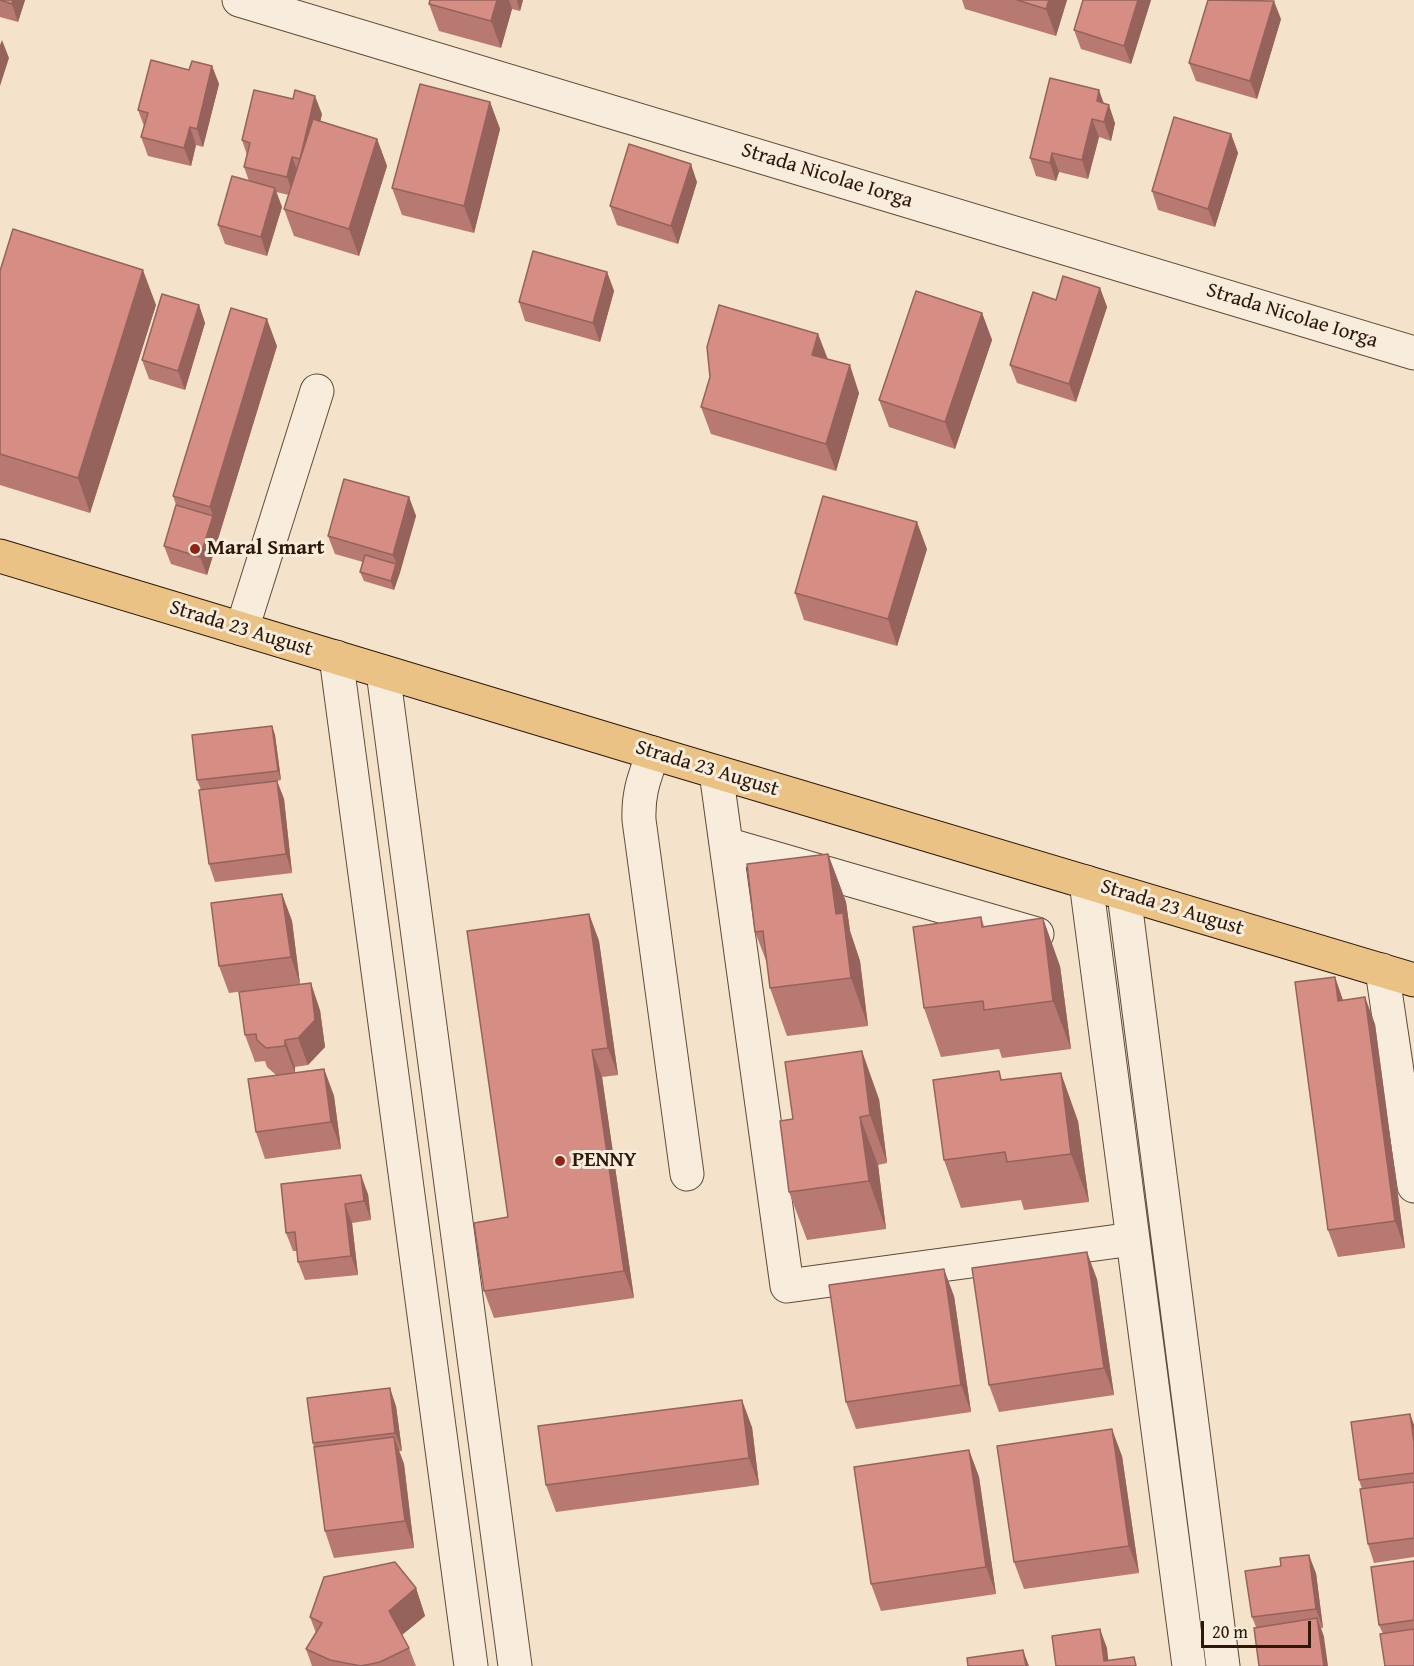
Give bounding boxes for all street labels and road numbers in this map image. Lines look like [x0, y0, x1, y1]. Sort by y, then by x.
street label: Strada Nicolae Iorga [738, 138, 916, 214]
street label: Strada Nicolae Iorga [1203, 278, 1381, 354]
street label: Strada 23 August [166, 595, 316, 663]
street label: Strada 23 August [632, 735, 782, 803]
street label: Strada 23 August [1097, 874, 1247, 942]

